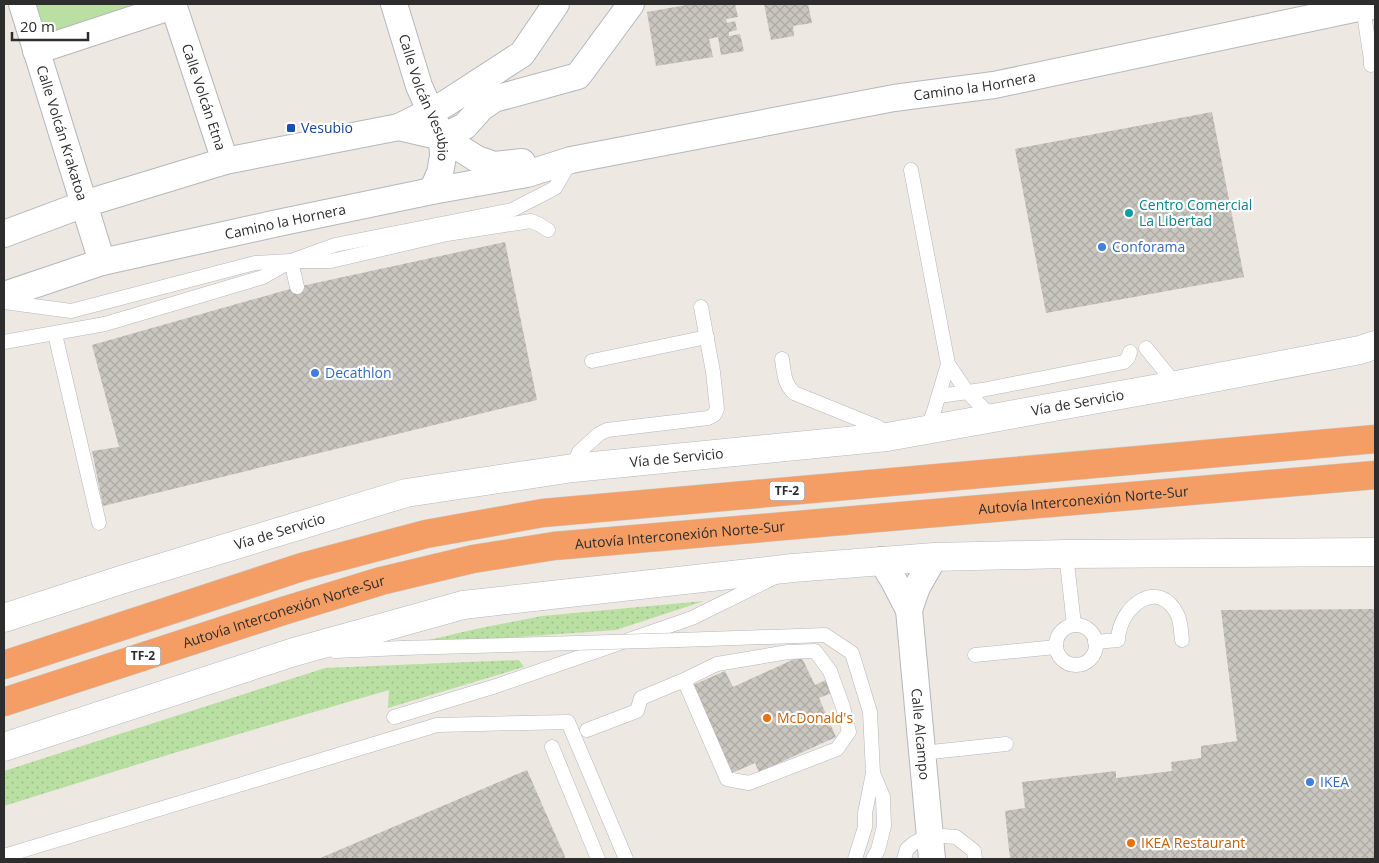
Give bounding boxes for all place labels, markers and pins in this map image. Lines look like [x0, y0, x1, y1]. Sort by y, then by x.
place label: Vesubio [301, 118, 353, 137]
marker: Vesubio [285, 122, 297, 134]
place label: Centro Comercial La Libertad [1139, 195, 1252, 230]
marker: Centro Comercial La Libertad [1123, 207, 1135, 219]
place label: Conforama [1112, 237, 1185, 256]
marker: Conforama [1096, 241, 1108, 253]
place label: Decathlon [325, 363, 392, 382]
marker: Decathlon [309, 367, 321, 379]
place label: McDonald's [777, 708, 853, 727]
marker: McDonald's [761, 712, 773, 724]
place label: IKEA [1320, 772, 1349, 791]
marker: IKEA [1304, 776, 1316, 788]
place label: IKEA Restaurant [1141, 833, 1245, 852]
marker: IKEA Restaurant [1125, 837, 1137, 849]

